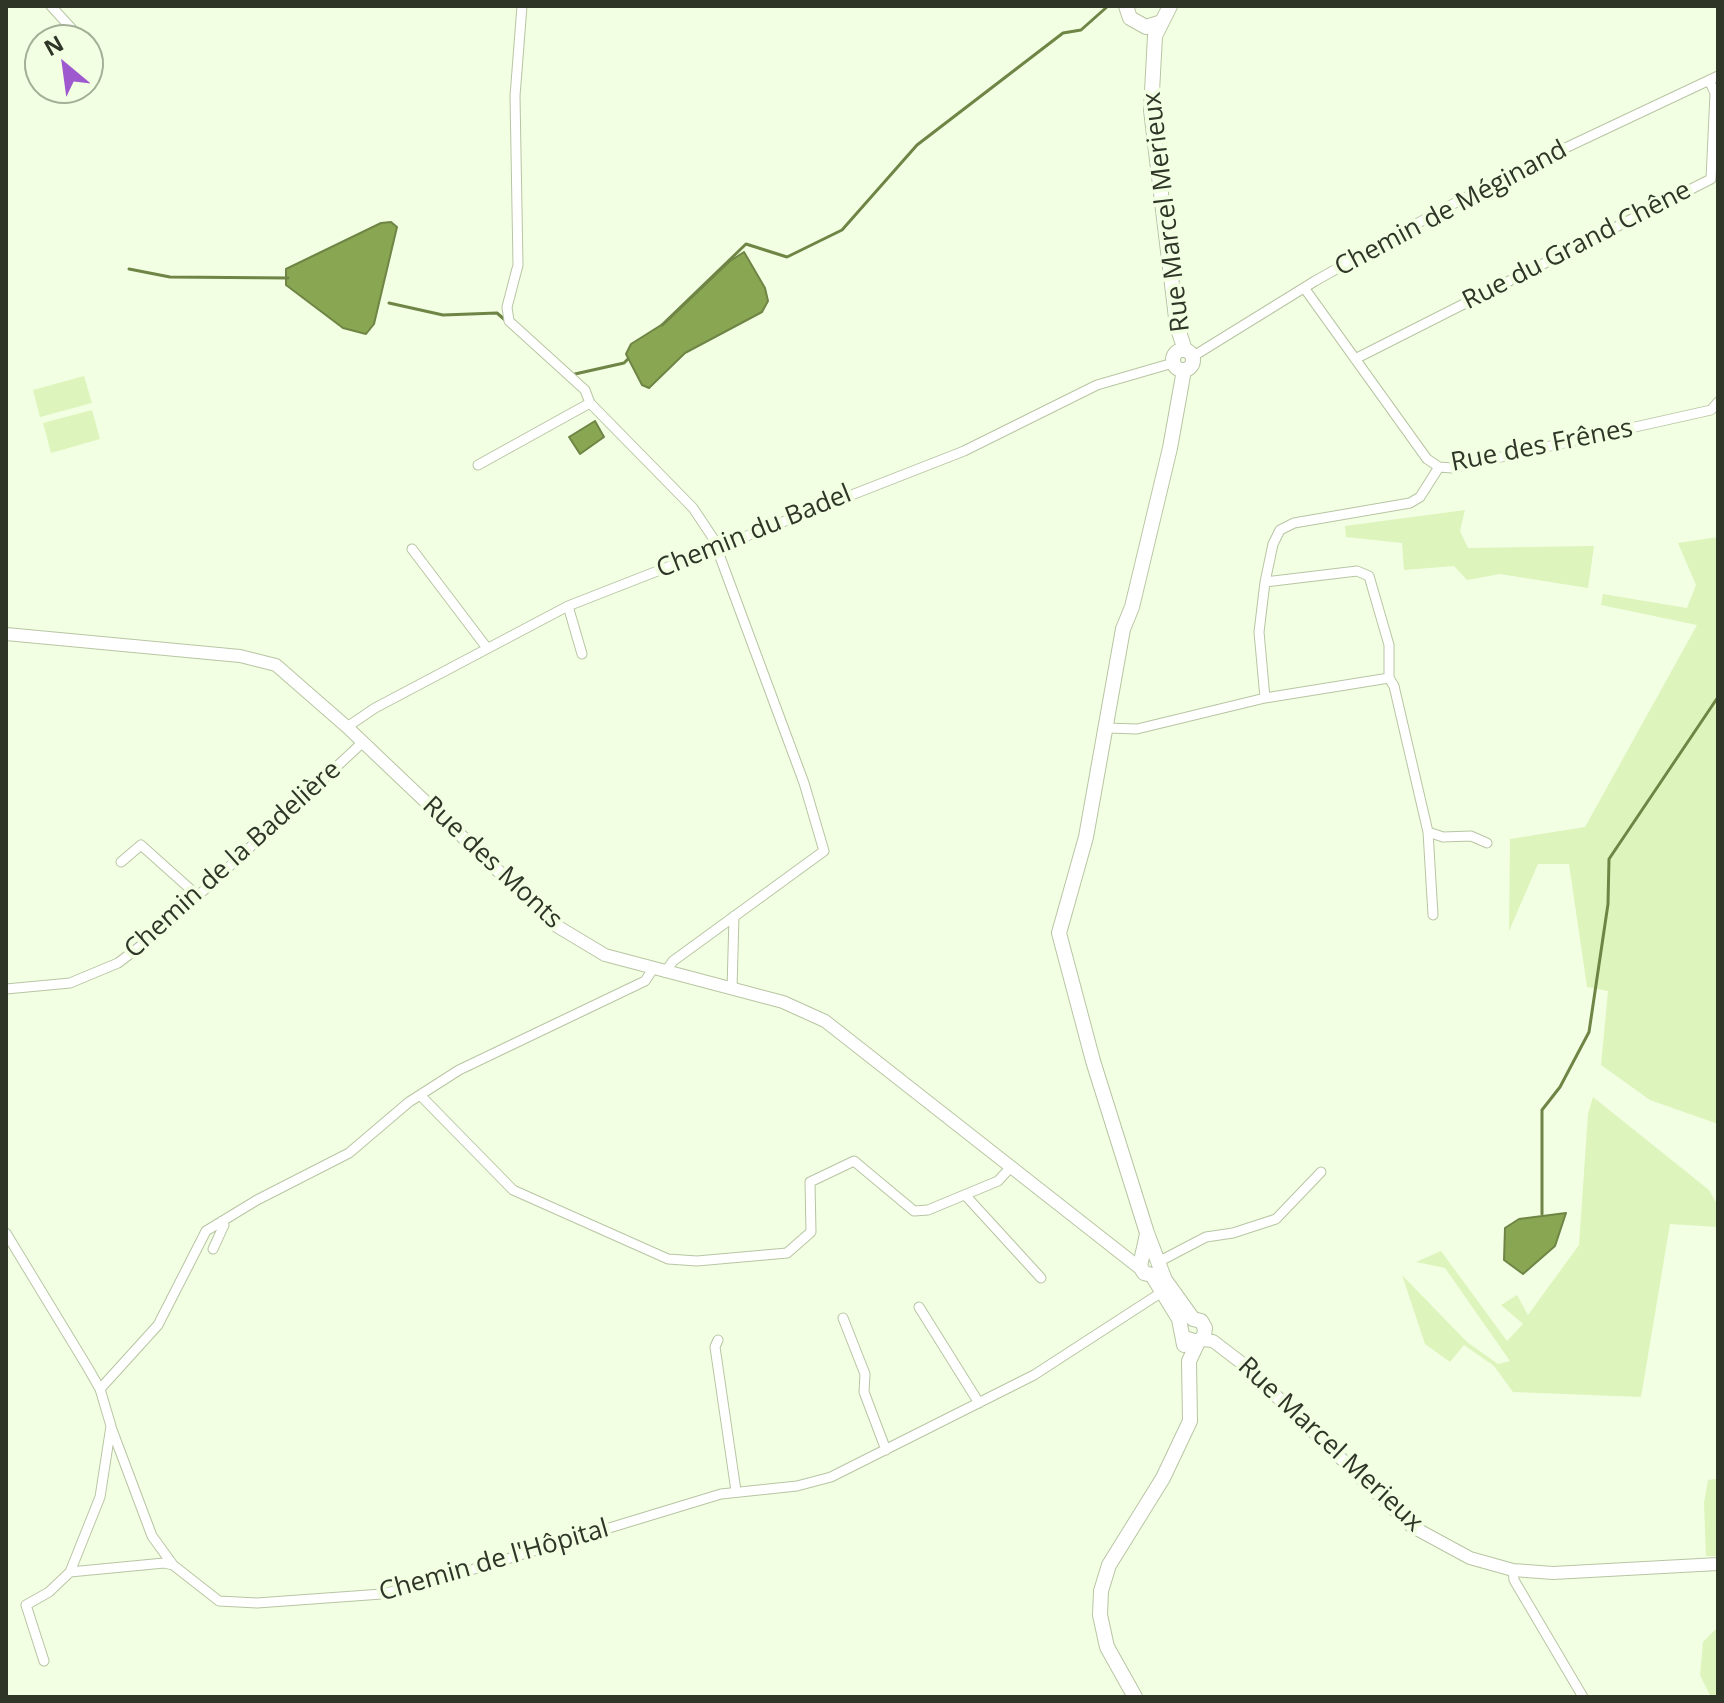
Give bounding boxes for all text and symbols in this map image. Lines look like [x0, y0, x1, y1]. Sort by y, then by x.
north arrow [24, 24, 104, 104]
text: N [38, 27, 68, 62]
street label: Rue Marcel Merieux [1137, 90, 1197, 334]
street label: Chemin de Méginand [1330, 135, 1572, 283]
street label: Rue du Grand Chêne [1458, 175, 1696, 317]
street label: Rue des Frênes [1448, 413, 1636, 479]
street label: Chemin du Badel [652, 479, 856, 585]
street label: Chemin de la Badelière [119, 755, 347, 965]
street label: Rue des Monts [416, 790, 568, 936]
street label: Rue Marcel Merieux [1231, 1351, 1429, 1539]
street label: Chemin de l'Hôpital [376, 1513, 612, 1609]

